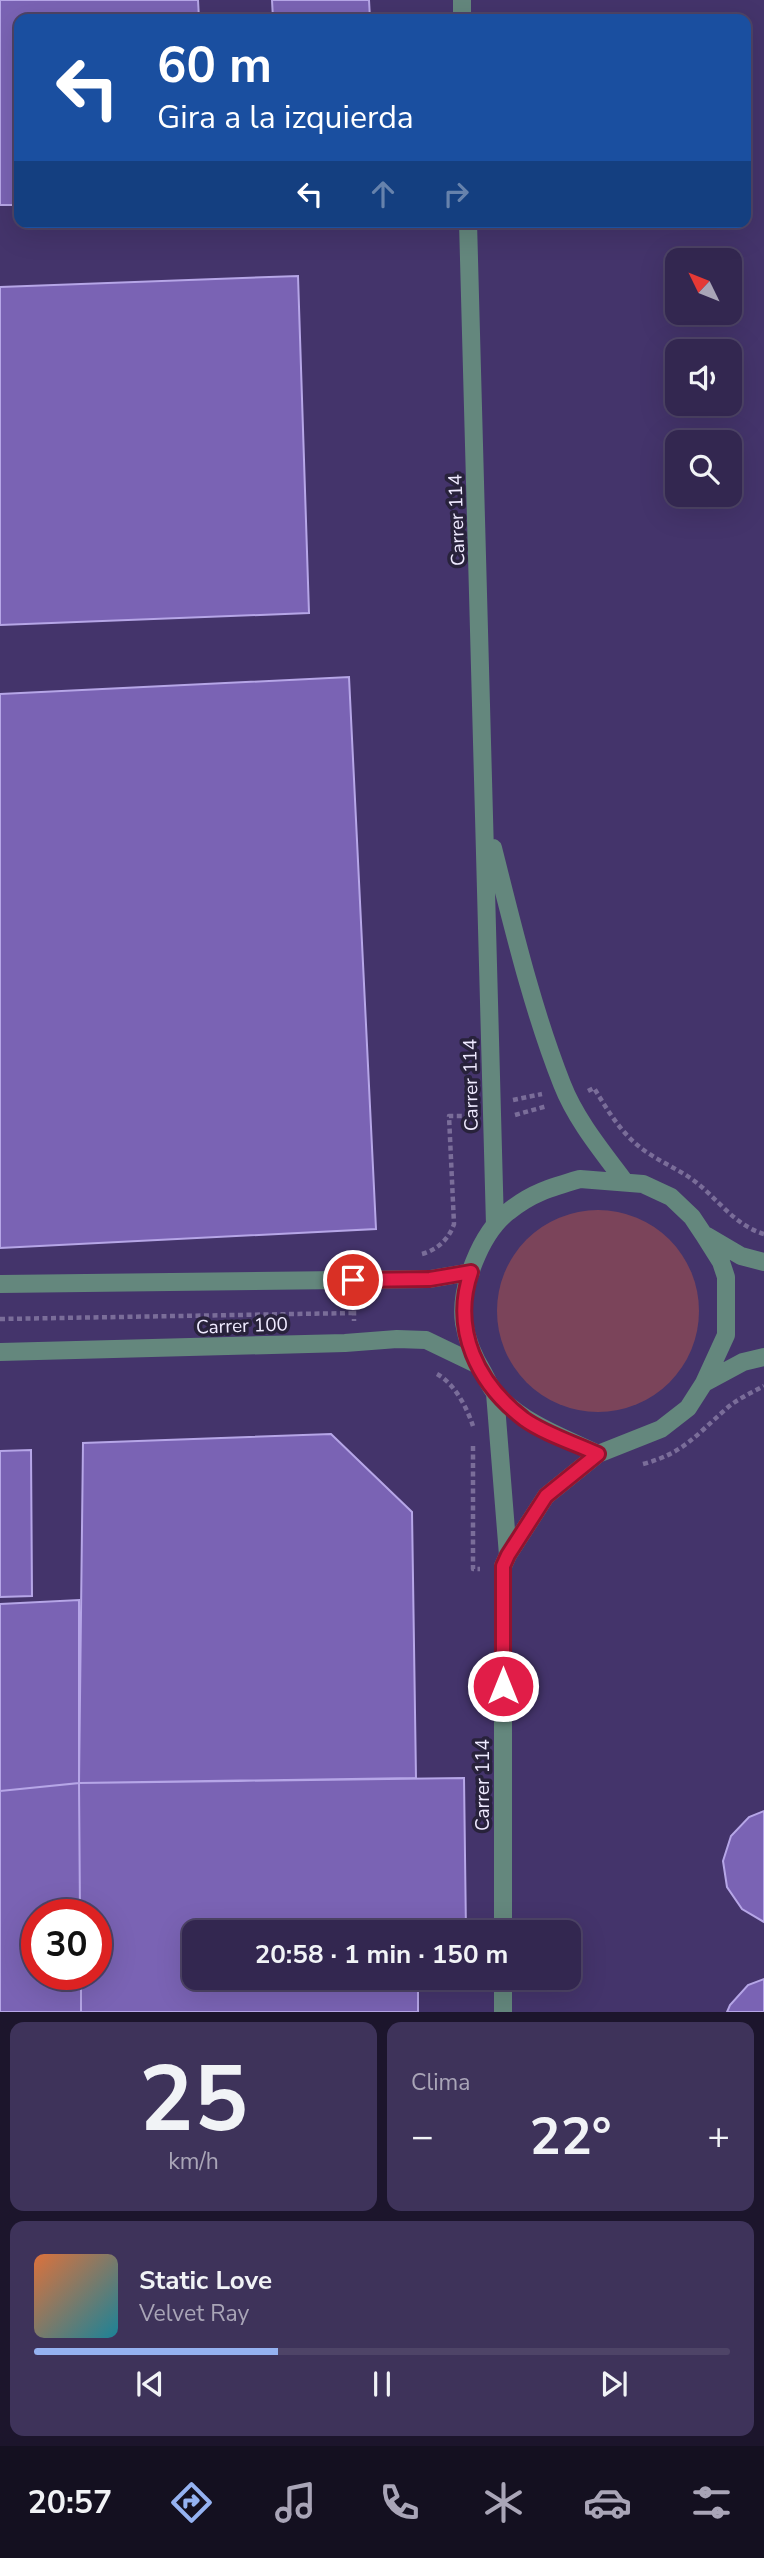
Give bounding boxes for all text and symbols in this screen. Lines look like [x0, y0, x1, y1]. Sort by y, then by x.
text: 60 m [157, 32, 272, 99]
icon: left [42, 42, 133, 133]
text: Gira a la izquierda [157, 96, 414, 139]
icon: left [291, 175, 329, 213]
icon: ahead [364, 175, 402, 213]
icon: right [437, 175, 475, 213]
north arrow [665, 248, 742, 326]
map controls [665, 248, 742, 507]
button: sound [665, 339, 742, 416]
button: search [665, 430, 742, 507]
street label: Carrer 114 [442, 474, 472, 566]
street label: Carrer 114 [457, 1039, 485, 1131]
pin [323, 1250, 383, 1310]
icon: arrive [334, 1261, 372, 1299]
street label: Carrer 100 [196, 1311, 288, 1341]
position arrow [466, 1649, 540, 1723]
street label: Carrer 114 [470, 1739, 496, 1831]
speed limit sign: 30 [21, 1899, 112, 1990]
text: 20:58 · 1 min · 150 m [255, 1937, 508, 1972]
text: 25 [139, 2038, 248, 2162]
text: Clima [411, 2067, 471, 2098]
text: 22° [529, 2101, 612, 2172]
text: − [411, 2111, 434, 2162]
text: + [707, 2111, 730, 2162]
text: km/h [168, 2146, 219, 2177]
text: Static Love [139, 2263, 272, 2298]
text: Velvet Ray [139, 2298, 249, 2329]
icon: previous [131, 2365, 169, 2403]
icon: pause [363, 2365, 401, 2403]
icon: next [595, 2365, 633, 2403]
icon: directions [167, 2478, 216, 2527]
icon: music [271, 2478, 320, 2527]
icon: phone [375, 2478, 424, 2527]
icon: climate [479, 2478, 528, 2527]
icon: car [583, 2478, 632, 2527]
icon: filters [687, 2478, 736, 2527]
text: 20:57 [28, 2481, 112, 2524]

